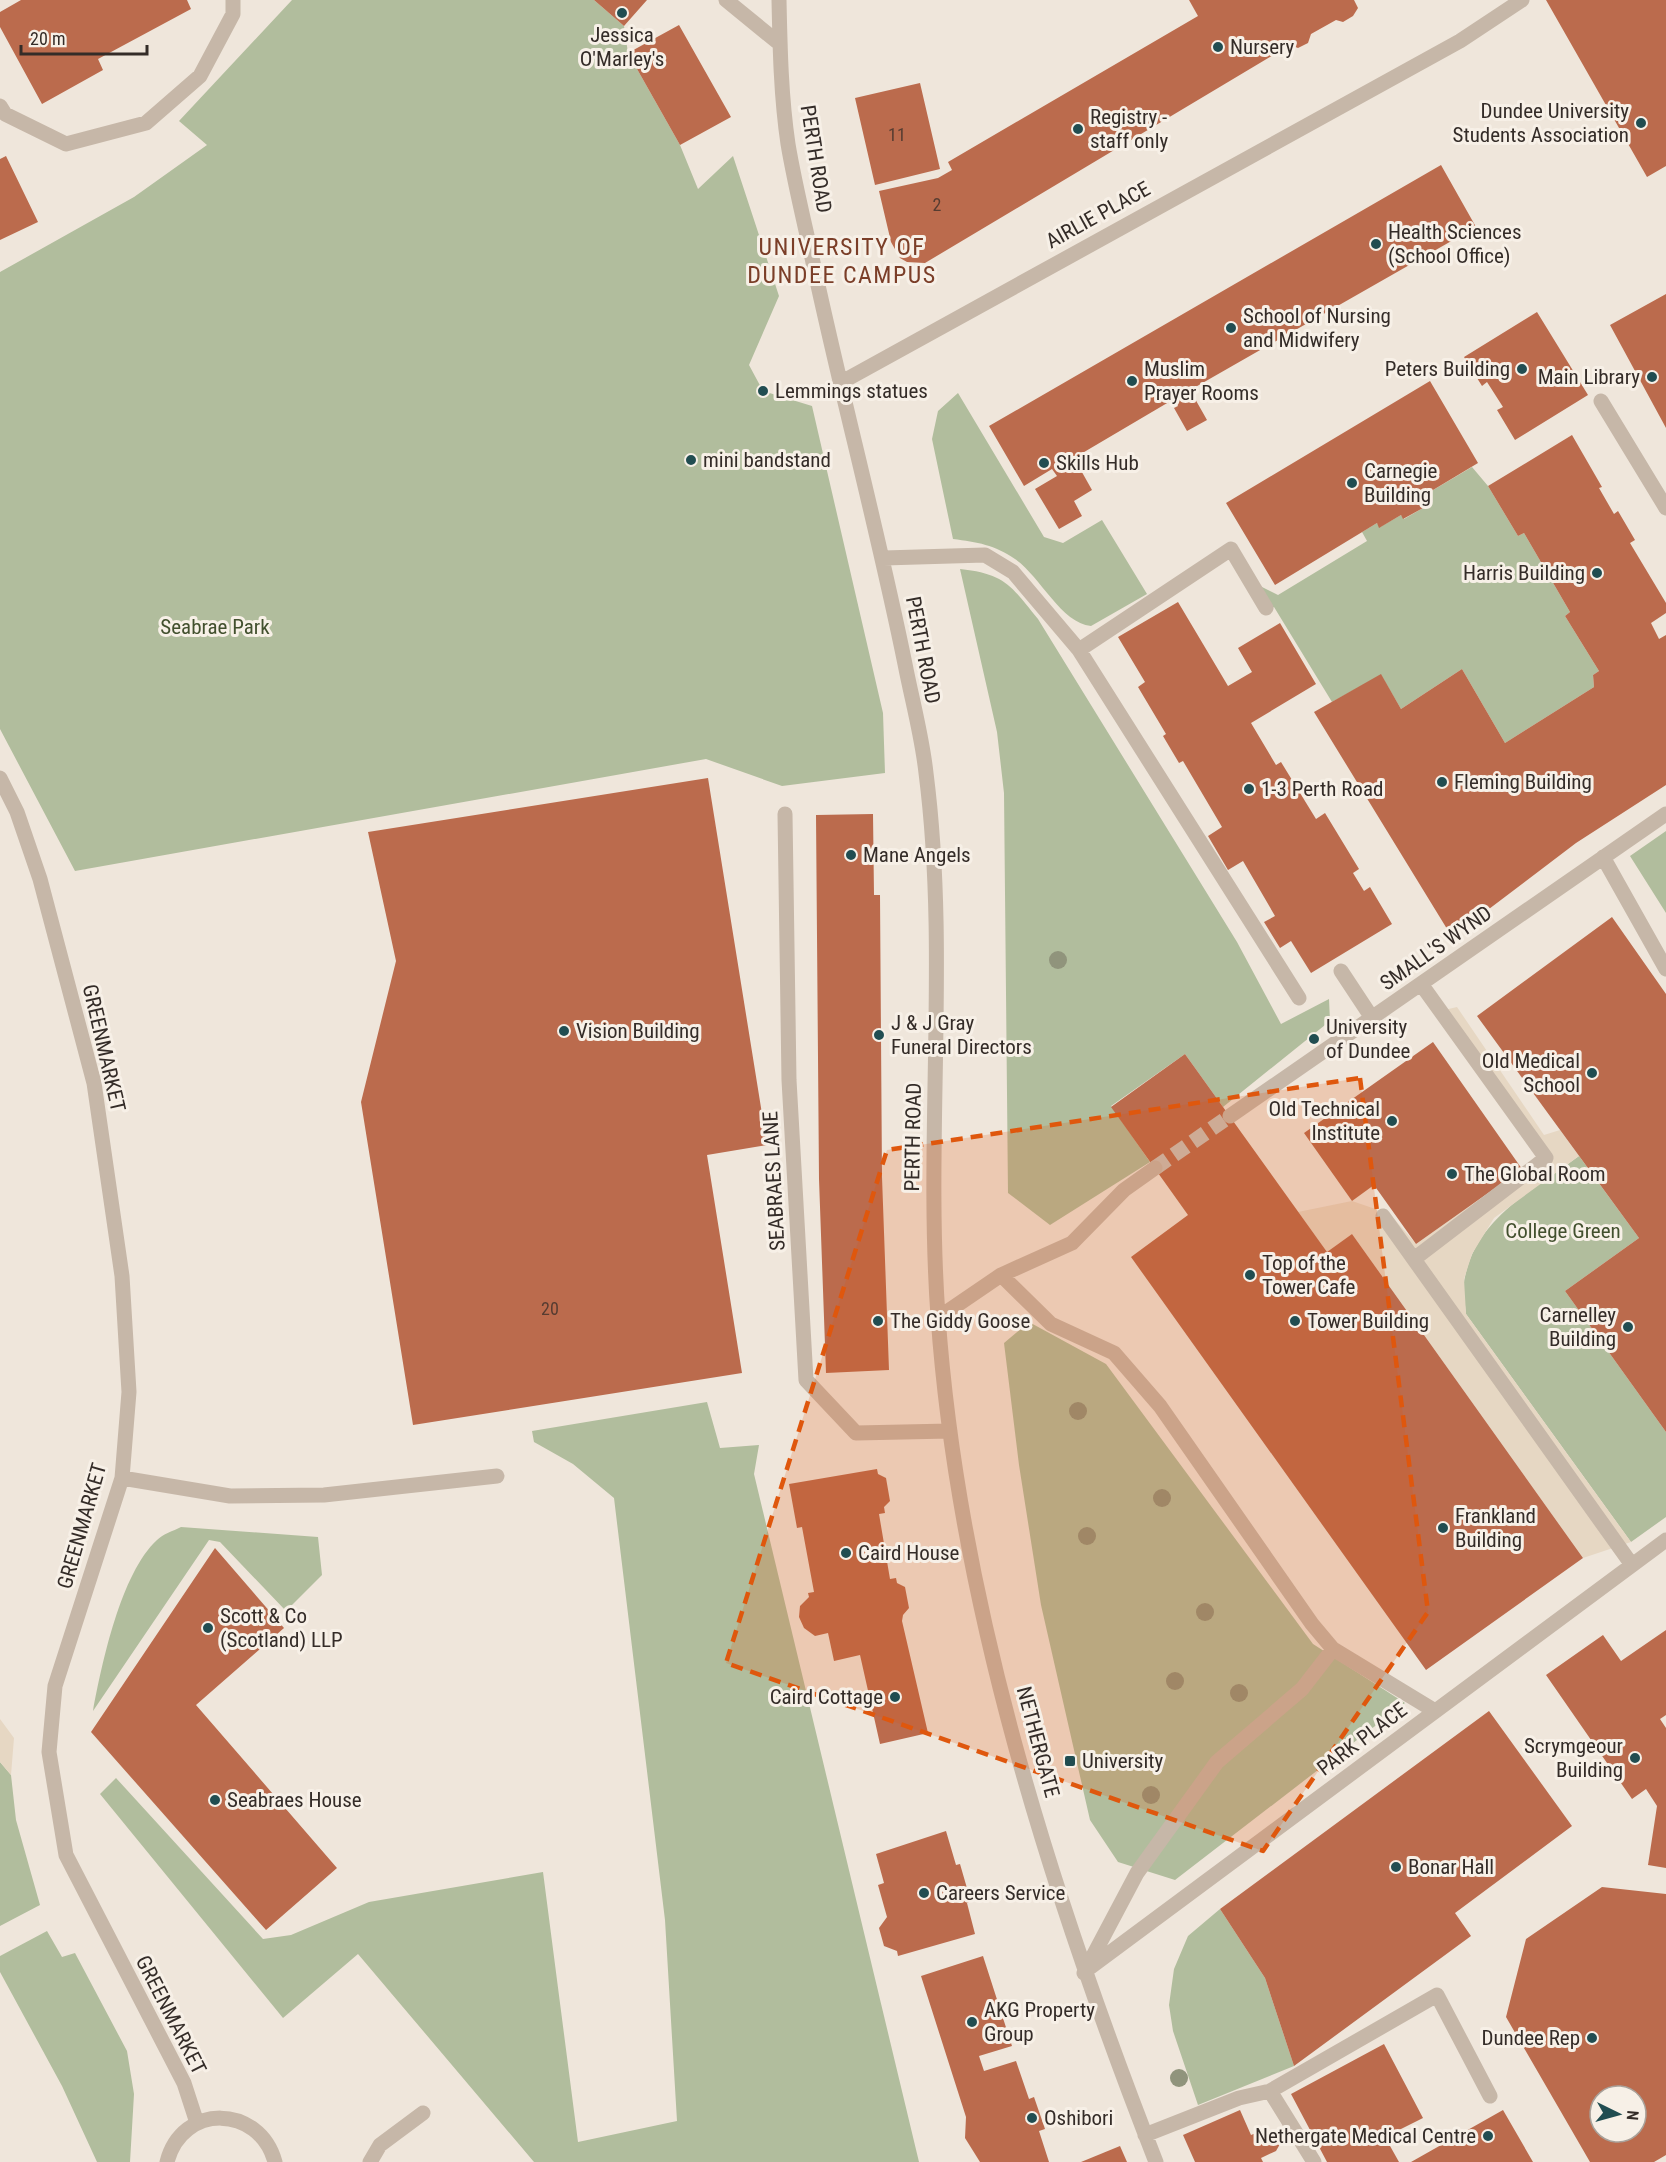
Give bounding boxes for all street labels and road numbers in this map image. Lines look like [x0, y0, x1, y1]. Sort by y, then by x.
street label: PERTH ROAD [796, 103, 836, 215]
street label: AIRLIE PLACE [1042, 177, 1154, 253]
street label: PERTH ROAD [901, 594, 945, 706]
street label: SMALL'S WYND [1376, 901, 1496, 995]
street label: GREENMARKET [78, 982, 130, 1114]
street label: PERTH ROAD [900, 1082, 926, 1192]
street label: SEABRAES LANE [758, 1110, 790, 1252]
street label: GREENMARKET [53, 1460, 111, 1592]
street label: NETHERGATE [1012, 1684, 1064, 1800]
street label: PARK PLACE [1312, 1698, 1412, 1780]
street label: GREENMARKET [131, 1952, 211, 2078]

